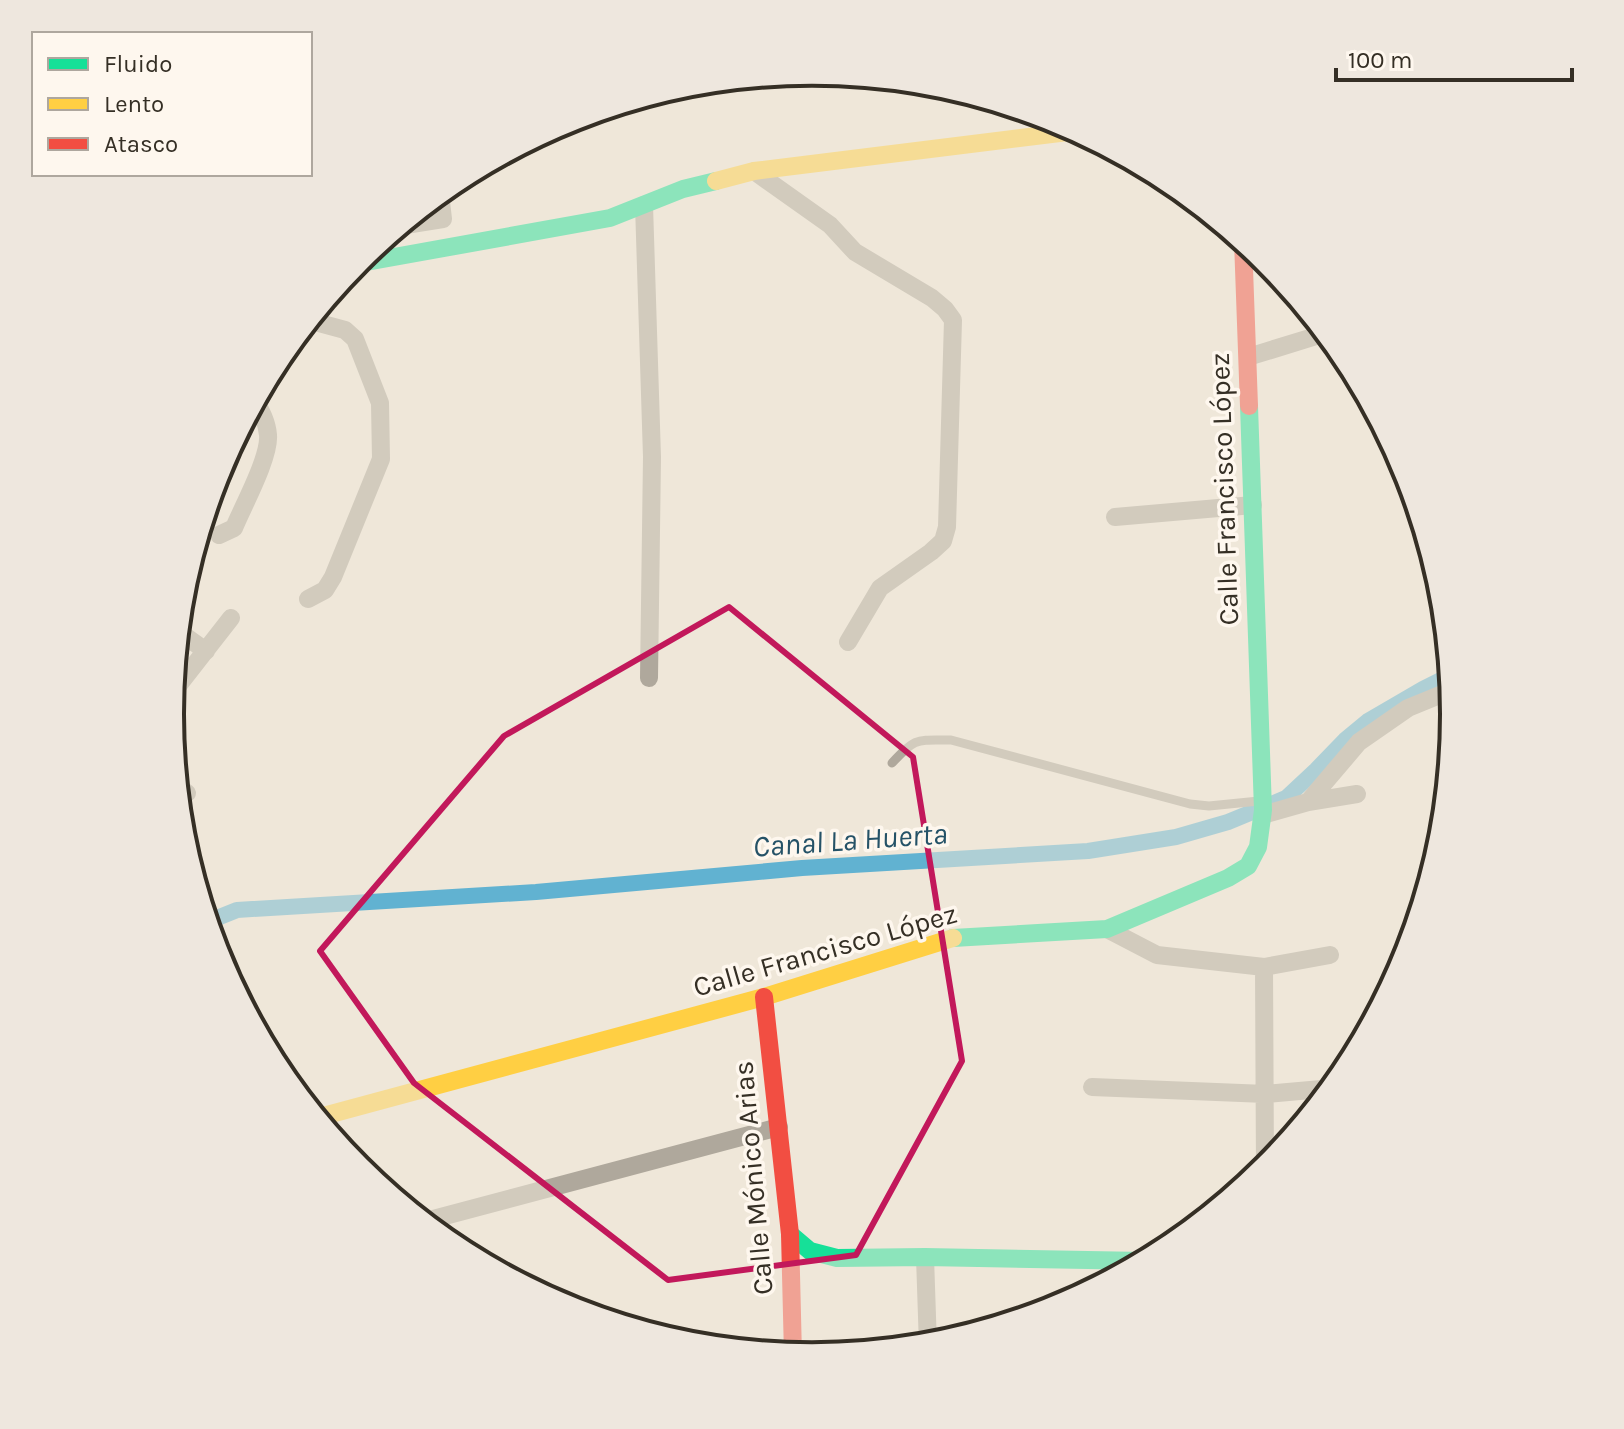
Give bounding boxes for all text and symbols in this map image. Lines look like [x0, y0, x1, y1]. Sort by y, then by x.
legend [32, 32, 312, 176]
scale bar [1336, 32, 1572, 82]
text: 100 m [1348, 46, 1413, 74]
text: Fluido [104, 50, 172, 78]
text: Lento [104, 90, 164, 118]
text: Atasco [104, 130, 178, 158]
street label: Calle Francisco López [1203, 352, 1245, 626]
water label: Canal La Huerta [751, 815, 949, 865]
street label: Calle Francisco López [689, 897, 961, 1003]
street label: Calle Mónico Arias [726, 1060, 780, 1296]

